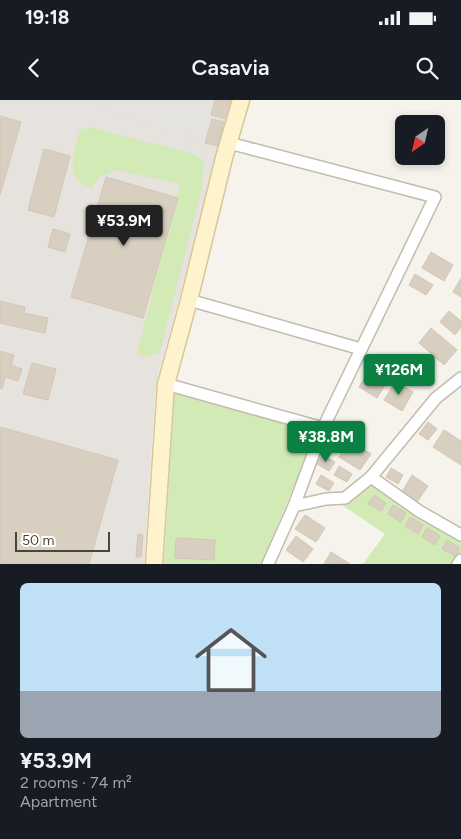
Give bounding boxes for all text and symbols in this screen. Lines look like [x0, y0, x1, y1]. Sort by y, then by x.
text: 19:18 [25, 6, 69, 29]
icon: back [20, 54, 48, 82]
text: Casavia [192, 54, 269, 81]
icon: search [413, 54, 441, 82]
north arrow [395, 115, 445, 165]
map controls [395, 115, 445, 165]
pin: ¥53.9M [83, 204, 165, 247]
text: ¥53.9M [97, 211, 151, 230]
pin: ¥126M [364, 354, 434, 396]
text: ¥126M [375, 360, 423, 379]
pin: ¥38.8M [285, 420, 367, 463]
text: ¥38.8M [298, 427, 354, 446]
scale bar [15, 529, 110, 552]
text: 50 m [22, 532, 54, 549]
icon: home [186, 615, 276, 705]
text: ¥53.9M [20, 748, 92, 773]
text: 2 rooms · 74 m² [20, 773, 132, 792]
text: Apartment [20, 792, 97, 811]

